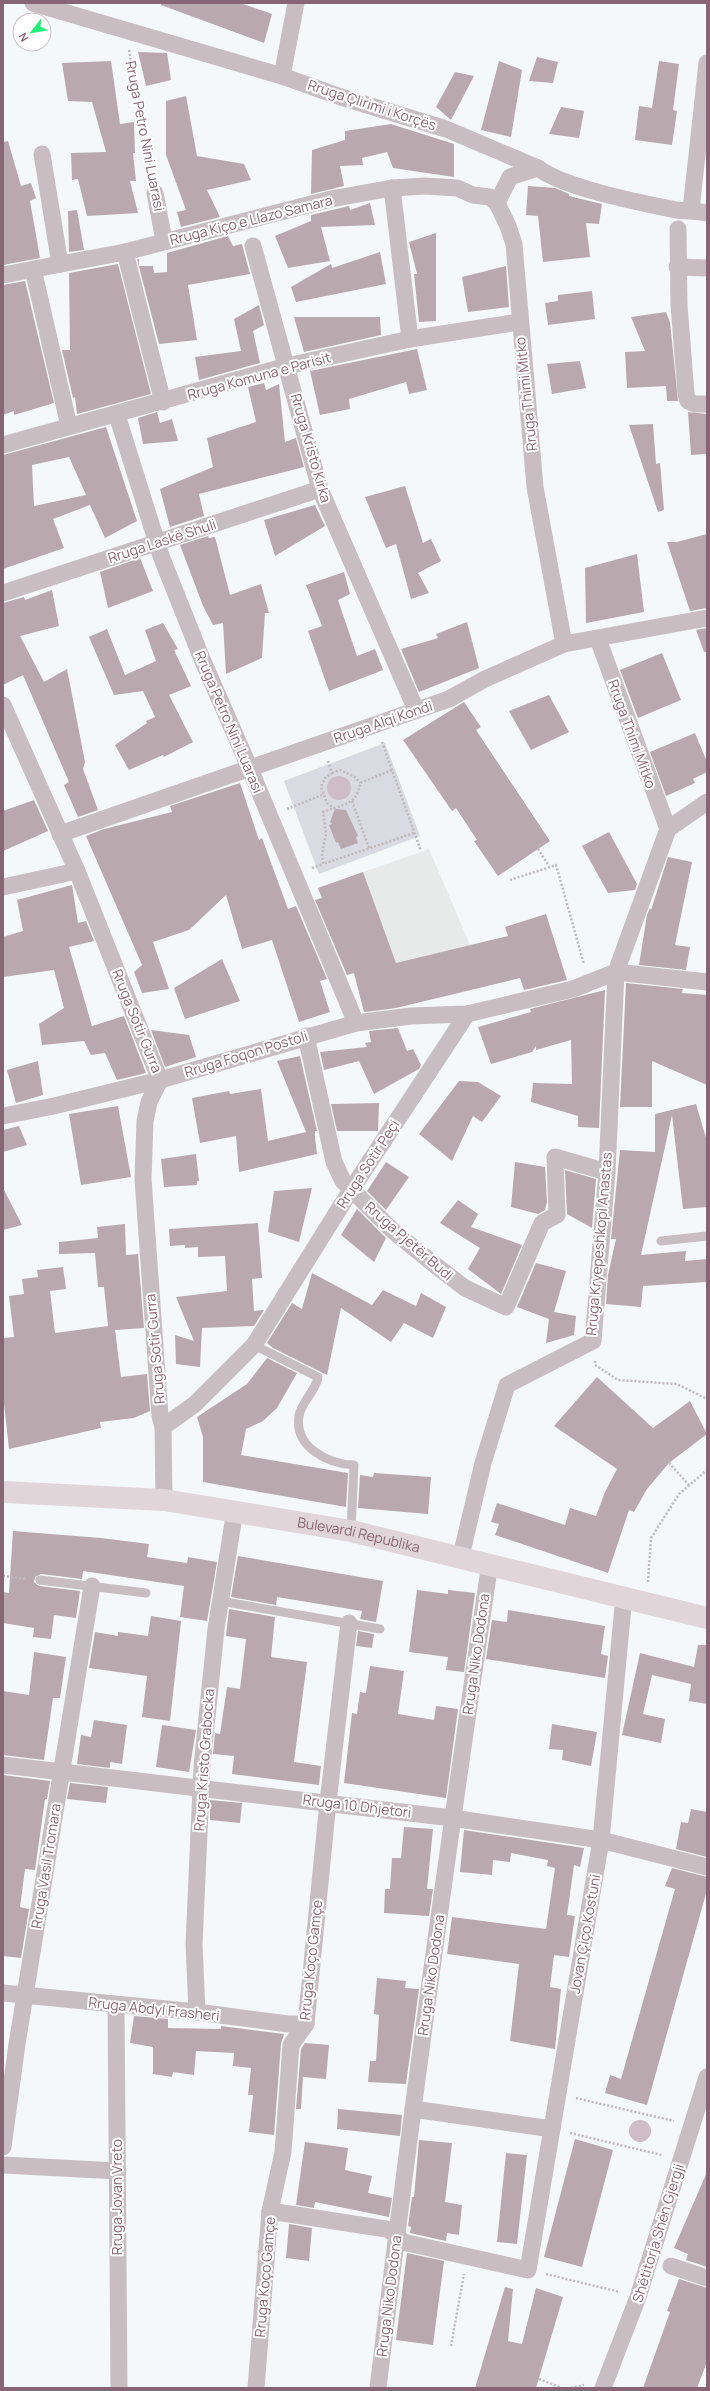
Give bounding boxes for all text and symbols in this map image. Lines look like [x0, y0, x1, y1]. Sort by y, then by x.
north arrow [12, 12, 52, 52]
text: N [14, 30, 31, 45]
street label: Rruga Petro Nini Luarasi [122, 59, 169, 213]
street label: Rruga Çlirimi i Korçës [305, 75, 439, 134]
street label: Rruga Kiço e Llazo Samara [168, 190, 334, 249]
street label: Rruga Thimi Mitko [510, 336, 541, 452]
street label: Rruga Komuna e Parisit [185, 347, 333, 404]
street label: Rruga Kristo Kirka [287, 391, 336, 505]
street label: Rruga Laskë Shuli [105, 514, 218, 567]
street label: Rruga Petro Nini Luarasi [191, 648, 268, 796]
street label: Rruga Thimi Mitko [604, 677, 661, 791]
street label: Rruga Alqi Kondi [331, 696, 435, 747]
street label: Rruga Sotir Gurra [108, 966, 167, 1076]
street label: Rruga Foqon Postoli [182, 1026, 310, 1081]
street label: Rruga Sotir Peçi [332, 1116, 403, 1212]
street label: Rruga Kryepeshkopi Anastas [581, 1151, 616, 1336]
street label: Rruga Pjetër Budi [361, 1197, 458, 1284]
street label: Rruga Sotir Gurra [140, 1293, 169, 1405]
street label: Bulevardi Republika [296, 1512, 422, 1557]
street label: Rruga Niko Dodona [458, 1592, 493, 1716]
street label: Rruga Kristo Grabocka [189, 1688, 218, 1832]
street label: Rruga 10 Dhjetori [302, 1789, 412, 1822]
street label: Rruga Vasil Tromara [26, 1802, 65, 1930]
street label: Jovan Çiço Kostuni [565, 1873, 604, 1995]
street label: Rruga Koço Gamçe [295, 1899, 326, 2021]
street label: Rruga Niko Dodona [413, 1913, 448, 2037]
street label: Rruga Abdyl Frasheri [88, 1992, 221, 2025]
street label: Rruga Jovan Vreto [107, 2139, 126, 2255]
street label: Shëtitorja Shën Gjergji [627, 2161, 688, 2305]
street label: Rruga Koço Gamçe [250, 2216, 279, 2338]
street label: Rruga Niko Dodona [372, 2234, 405, 2358]

